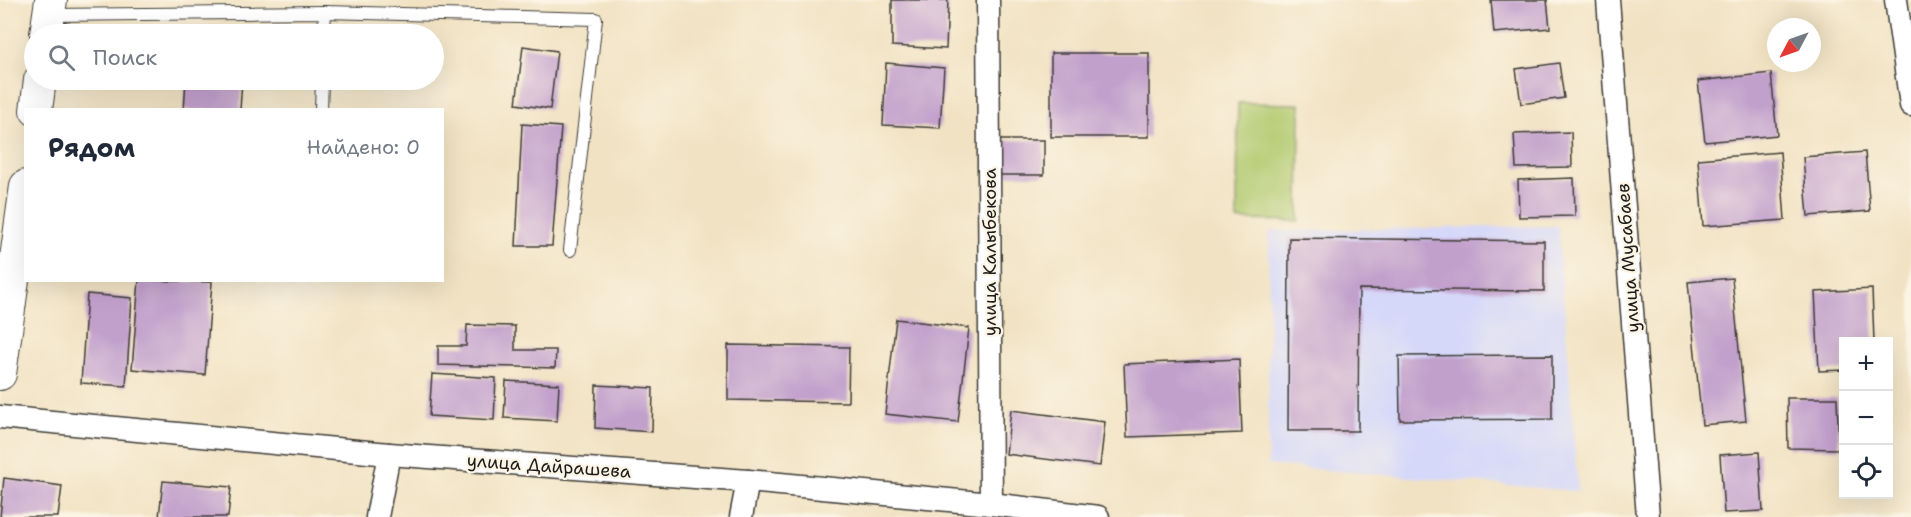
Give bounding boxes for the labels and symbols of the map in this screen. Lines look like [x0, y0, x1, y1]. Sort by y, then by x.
north arrow [1767, 18, 1821, 72]
street label: улица Калыбекова [978, 168, 1002, 336]
street label: улица Мусабаев [1611, 183, 1645, 333]
street label: улица Дайрашева [466, 448, 632, 484]

